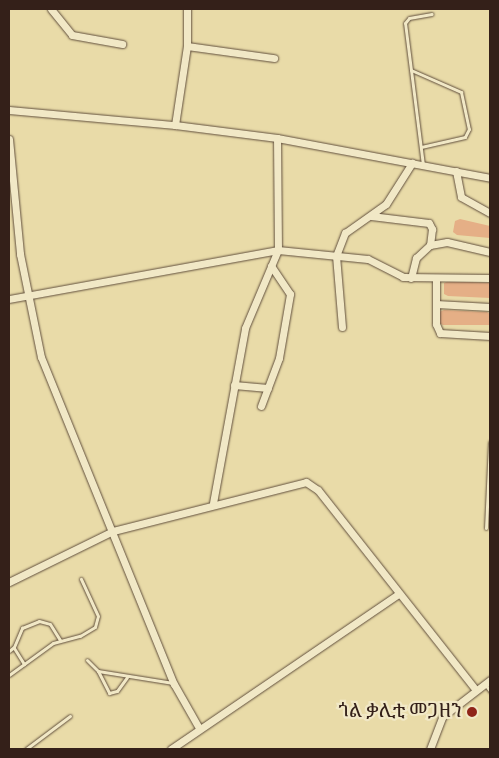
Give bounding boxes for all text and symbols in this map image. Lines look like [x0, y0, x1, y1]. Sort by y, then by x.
place label: ጎል ቃሊቲ መጋዘን [339, 701, 462, 723]
marker: ጎል ቃሊቲ መጋዘን [466, 706, 478, 718]

